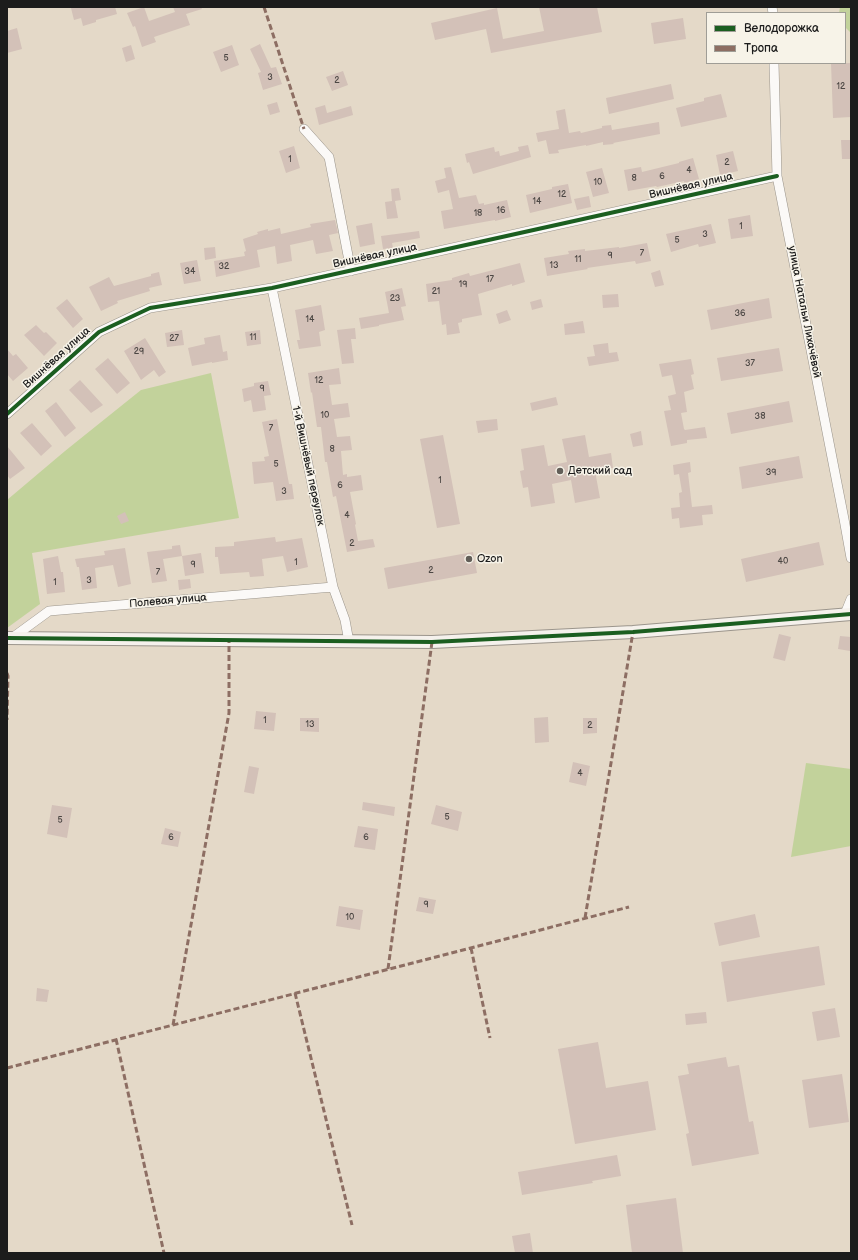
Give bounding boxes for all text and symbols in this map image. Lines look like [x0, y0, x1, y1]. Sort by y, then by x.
legend [706, 12, 846, 64]
text: Велодорожка [744, 21, 819, 36]
text: Тропа [744, 41, 778, 56]
house number: 5 [223, 54, 229, 64]
house number: 3 [267, 73, 273, 83]
house number: 2 [334, 76, 340, 86]
house number: 12 [837, 82, 845, 92]
house number: 1 [288, 155, 292, 165]
house number: 2 [724, 158, 730, 168]
house number: 4 [686, 166, 692, 176]
street label: Вишнёвая улица [648, 170, 734, 202]
house number: 6 [659, 172, 665, 182]
house number: 8 [631, 174, 637, 184]
house number: 10 [594, 178, 602, 188]
house number: 12 [558, 190, 566, 200]
house number: 14 [533, 197, 541, 207]
house number: 16 [497, 206, 505, 216]
house number: 18 [474, 209, 482, 219]
house number: 1 [739, 222, 743, 232]
house number: 3 [702, 230, 708, 240]
house number: 5 [674, 236, 680, 246]
street label: Вишнёвая улица [332, 241, 418, 271]
street label: улица Натальи Лихачёвой [785, 245, 823, 379]
house number: 7 [640, 249, 644, 259]
house number: 9 [607, 251, 613, 261]
house number: 11 [575, 255, 581, 265]
house number: 13 [549, 261, 559, 271]
house number: 32 [219, 262, 229, 272]
house number: 34 [184, 267, 196, 277]
house number: 17 [486, 275, 494, 285]
house number: 19 [459, 280, 467, 290]
house number: 21 [432, 287, 440, 297]
house number: 23 [390, 294, 400, 304]
house number: 36 [734, 309, 746, 319]
house number: 14 [306, 315, 314, 325]
street label: Вишнёвая улица [21, 324, 93, 392]
house number: 11 [250, 333, 256, 343]
house number: 27 [169, 334, 179, 344]
house number: 29 [134, 347, 144, 357]
house number: 37 [745, 359, 755, 369]
house number: 12 [315, 376, 323, 386]
house number: 9 [259, 384, 265, 394]
street label: 1-й Вишнёвый переулок [289, 405, 327, 527]
house number: 10 [321, 411, 329, 421]
house number: 38 [755, 412, 765, 422]
house number: 7 [269, 424, 273, 434]
house number: 8 [329, 445, 335, 455]
house number: 5 [273, 460, 279, 470]
place label: Детский сад [568, 464, 632, 478]
marker: Детский сад [555, 466, 565, 476]
house number: 39 [766, 468, 776, 478]
house number: 1 [438, 476, 442, 486]
house number: 6 [337, 481, 343, 491]
house number: 3 [281, 487, 287, 497]
house number: 4 [344, 511, 350, 521]
house number: 2 [349, 539, 355, 549]
place label: Ozon [477, 552, 503, 566]
marker: Ozon [464, 554, 474, 564]
house number: 40 [778, 557, 788, 567]
house number: 1 [294, 558, 298, 568]
house number: 9 [190, 560, 196, 570]
house number: 2 [428, 566, 434, 576]
house number: 7 [156, 568, 160, 578]
house number: 3 [86, 576, 92, 586]
house number: 1 [53, 578, 57, 588]
street label: Полевая улица [129, 591, 207, 611]
house number: 1 [263, 716, 267, 726]
house number: 13 [305, 720, 315, 730]
house number: 2 [587, 721, 593, 731]
house number: 4 [577, 769, 583, 779]
house number: 5 [444, 813, 450, 823]
house number: 5 [57, 816, 63, 826]
house number: 6 [168, 833, 174, 843]
house number: 6 [363, 833, 369, 843]
house number: 9 [423, 900, 429, 910]
house number: 10 [346, 913, 354, 923]

